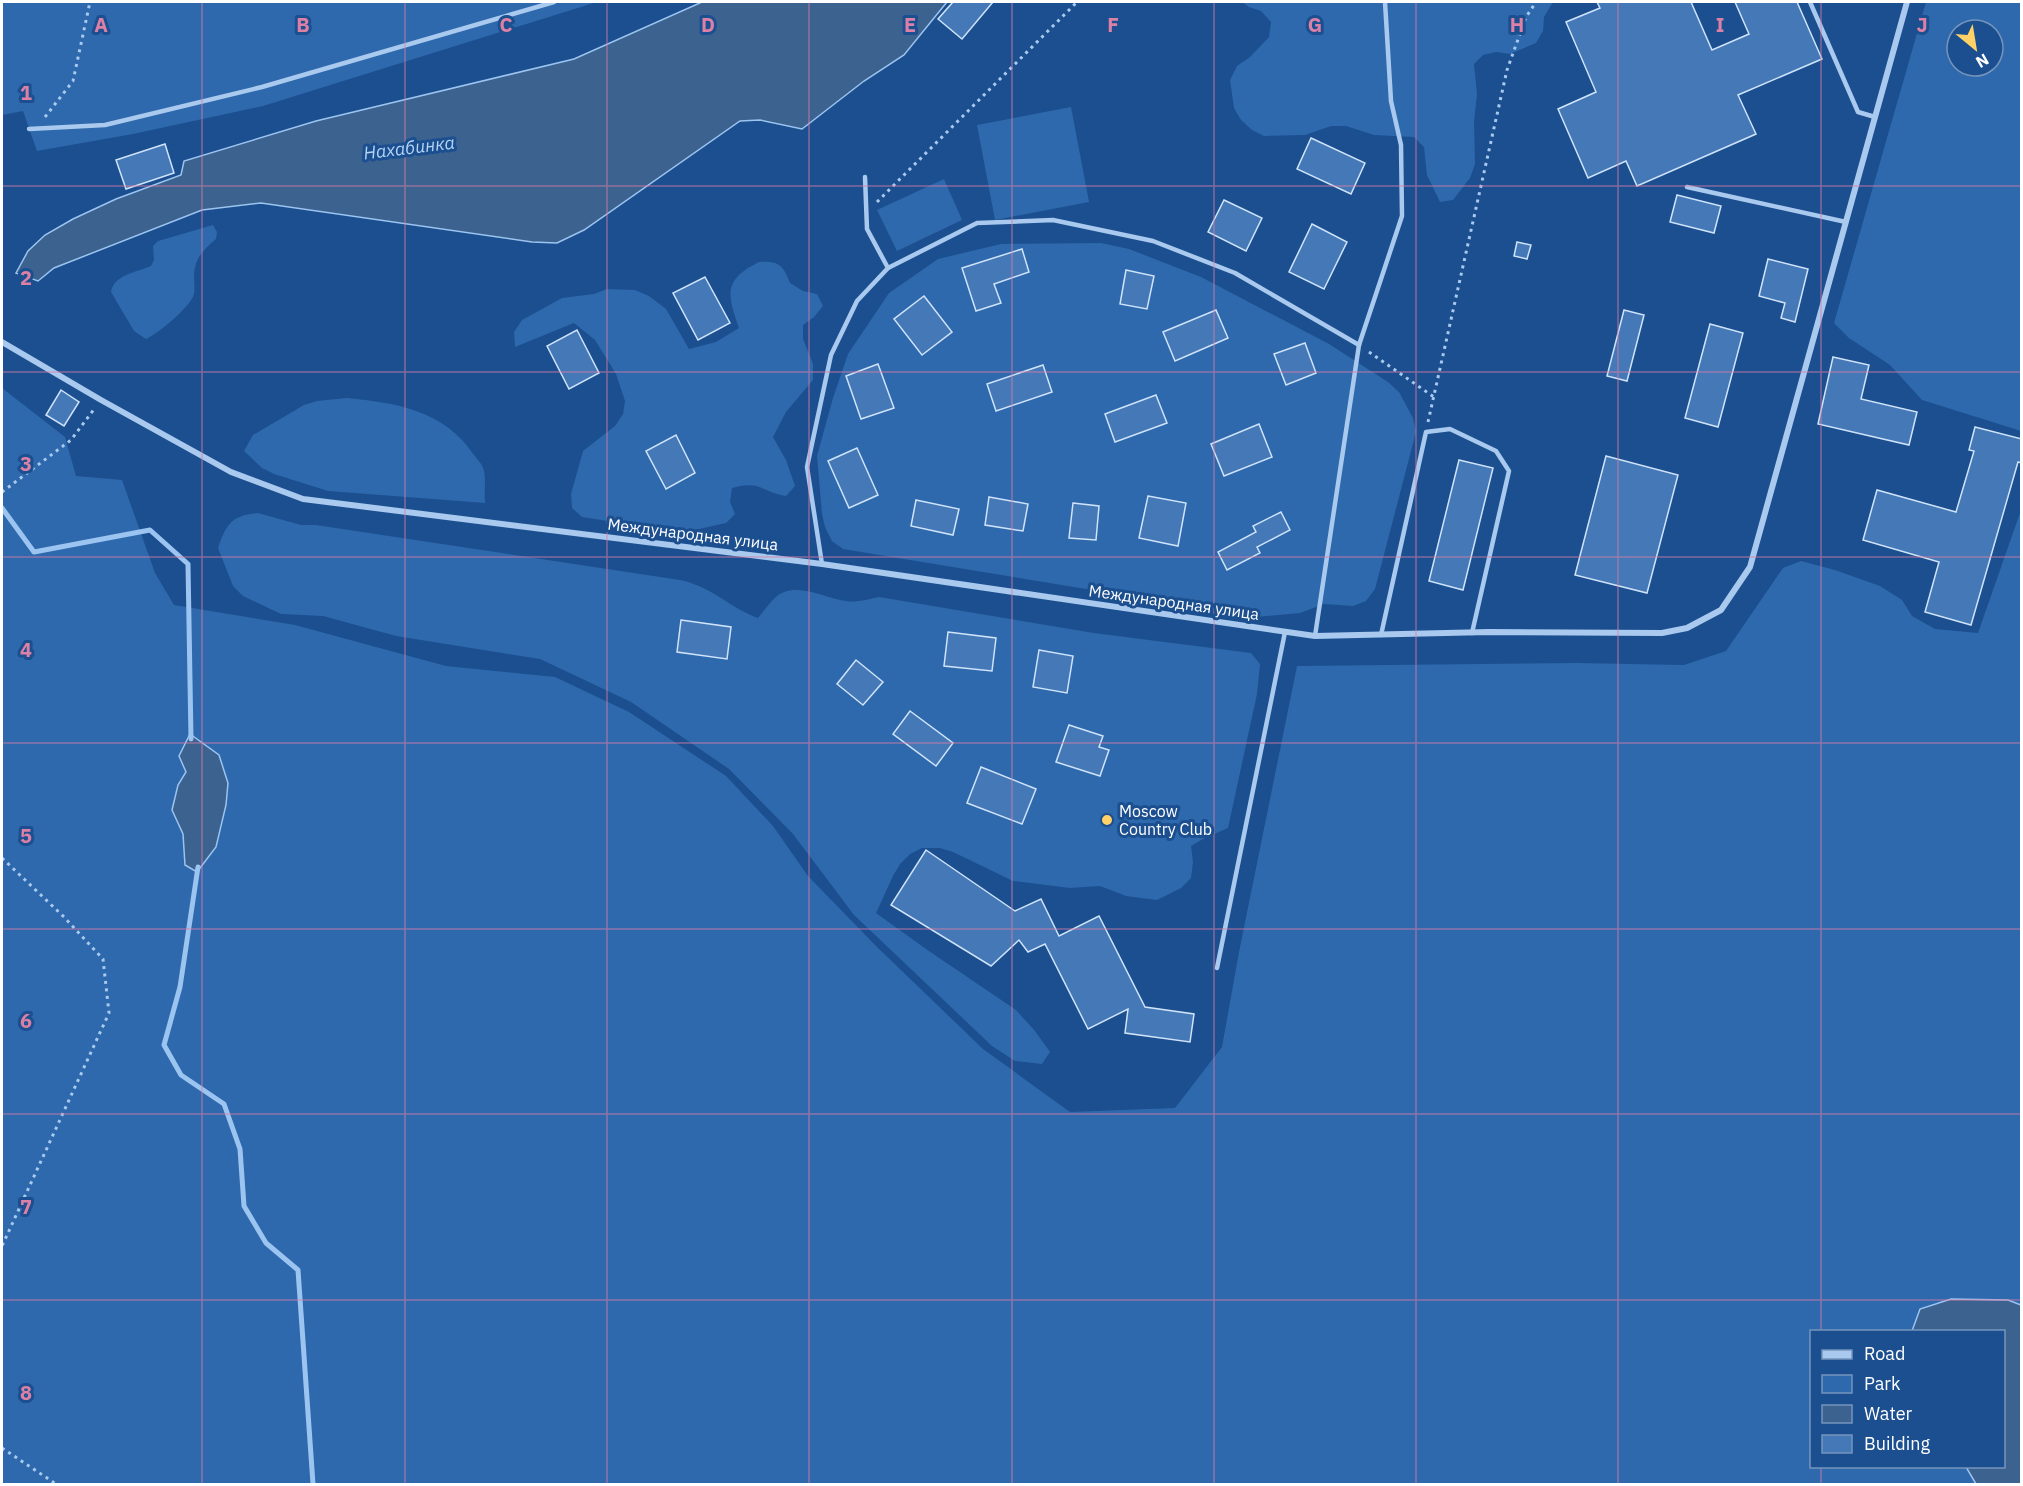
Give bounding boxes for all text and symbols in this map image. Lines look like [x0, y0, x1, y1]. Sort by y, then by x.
text: A [94, 11, 108, 38]
text: B [296, 11, 310, 38]
text: C [499, 11, 513, 38]
text: D [701, 11, 715, 38]
text: E [904, 11, 916, 38]
text: F [1107, 11, 1119, 38]
text: G [1308, 11, 1322, 38]
text: H [1510, 11, 1524, 38]
text: I [1716, 11, 1724, 38]
text: J [1916, 11, 1928, 38]
north arrow [1945, 18, 2005, 78]
text: N [1972, 49, 1993, 73]
text: 1 [20, 79, 32, 106]
water label: Нахабинка [362, 130, 456, 165]
text: 2 [20, 264, 32, 291]
text: 3 [20, 450, 32, 477]
street label: Международная улица [606, 514, 780, 554]
street label: Международная улица [1087, 580, 1261, 624]
text: 4 [20, 636, 32, 663]
place label: Moscow Country Club [1119, 801, 1212, 839]
marker: Moscow Country Club [1100, 813, 1114, 827]
text: 5 [20, 822, 32, 849]
text: 6 [20, 1007, 32, 1034]
text: 7 [20, 1193, 32, 1220]
legend [1810, 1330, 2005, 1468]
text: Road [1864, 1342, 1905, 1365]
text: Park [1864, 1372, 1901, 1395]
text: 8 [20, 1379, 32, 1406]
text: Water [1864, 1402, 1913, 1425]
text: Building [1864, 1432, 1931, 1455]

